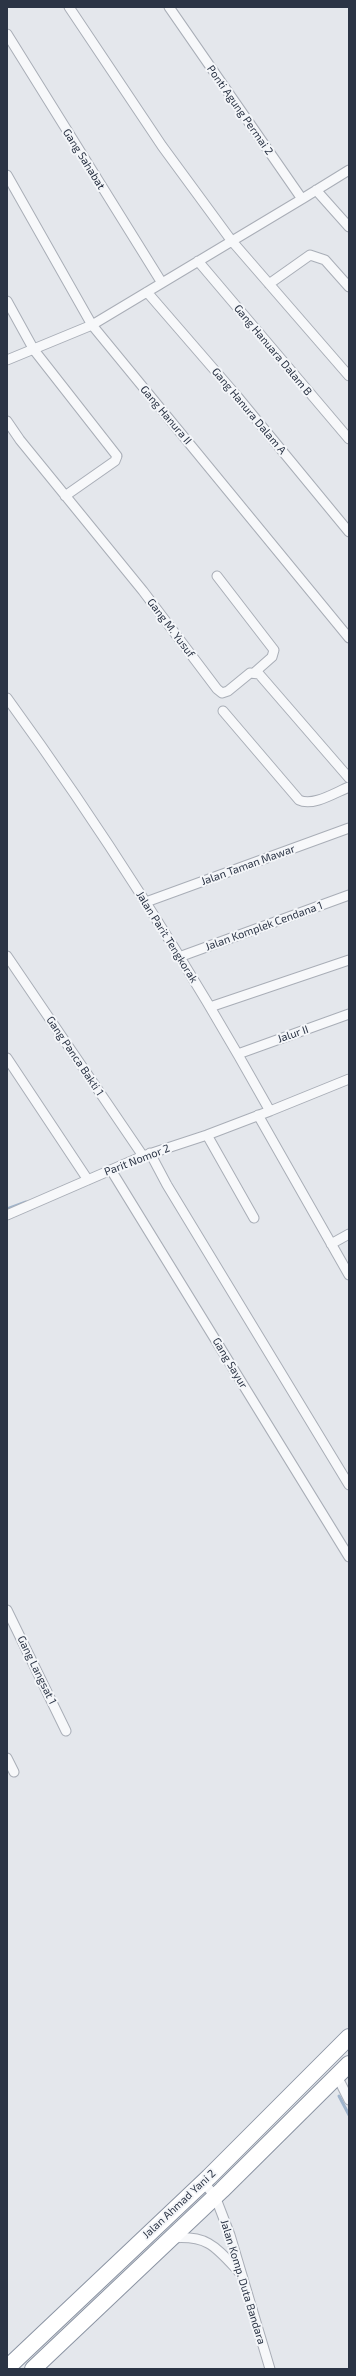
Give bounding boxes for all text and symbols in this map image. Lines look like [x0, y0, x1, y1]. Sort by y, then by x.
street label: Ponti Agung Permai 2 [204, 63, 276, 157]
street label: Gang Sahabat [60, 126, 108, 192]
street label: Gang Hanuara Dalam B [231, 302, 315, 398]
street label: Gang Hanura Dalam A [209, 365, 289, 457]
street label: Gang Hanura II [138, 383, 194, 447]
street label: Gang M. Yusuf [145, 596, 197, 660]
street label: Jalan Taman Mawar [199, 842, 297, 888]
street label: Jalan Parit Tengkorak [133, 889, 201, 985]
street label: Jalan Komplek Cendana 1 [204, 899, 324, 953]
street label: Gang Panca Bakti 1 [44, 1014, 106, 1098]
street label: Jalur II [276, 1023, 310, 1045]
street label: Parit Nomor 2 [102, 1141, 172, 1179]
street label: Gang Sayur [210, 1335, 250, 1391]
street label: Gang Langsat 1 [15, 1633, 59, 1707]
street label: Jalan Ahmad Yani 2 [140, 2167, 218, 2241]
street label: Jalan Komp. Duta Bandara [218, 2218, 268, 2346]

